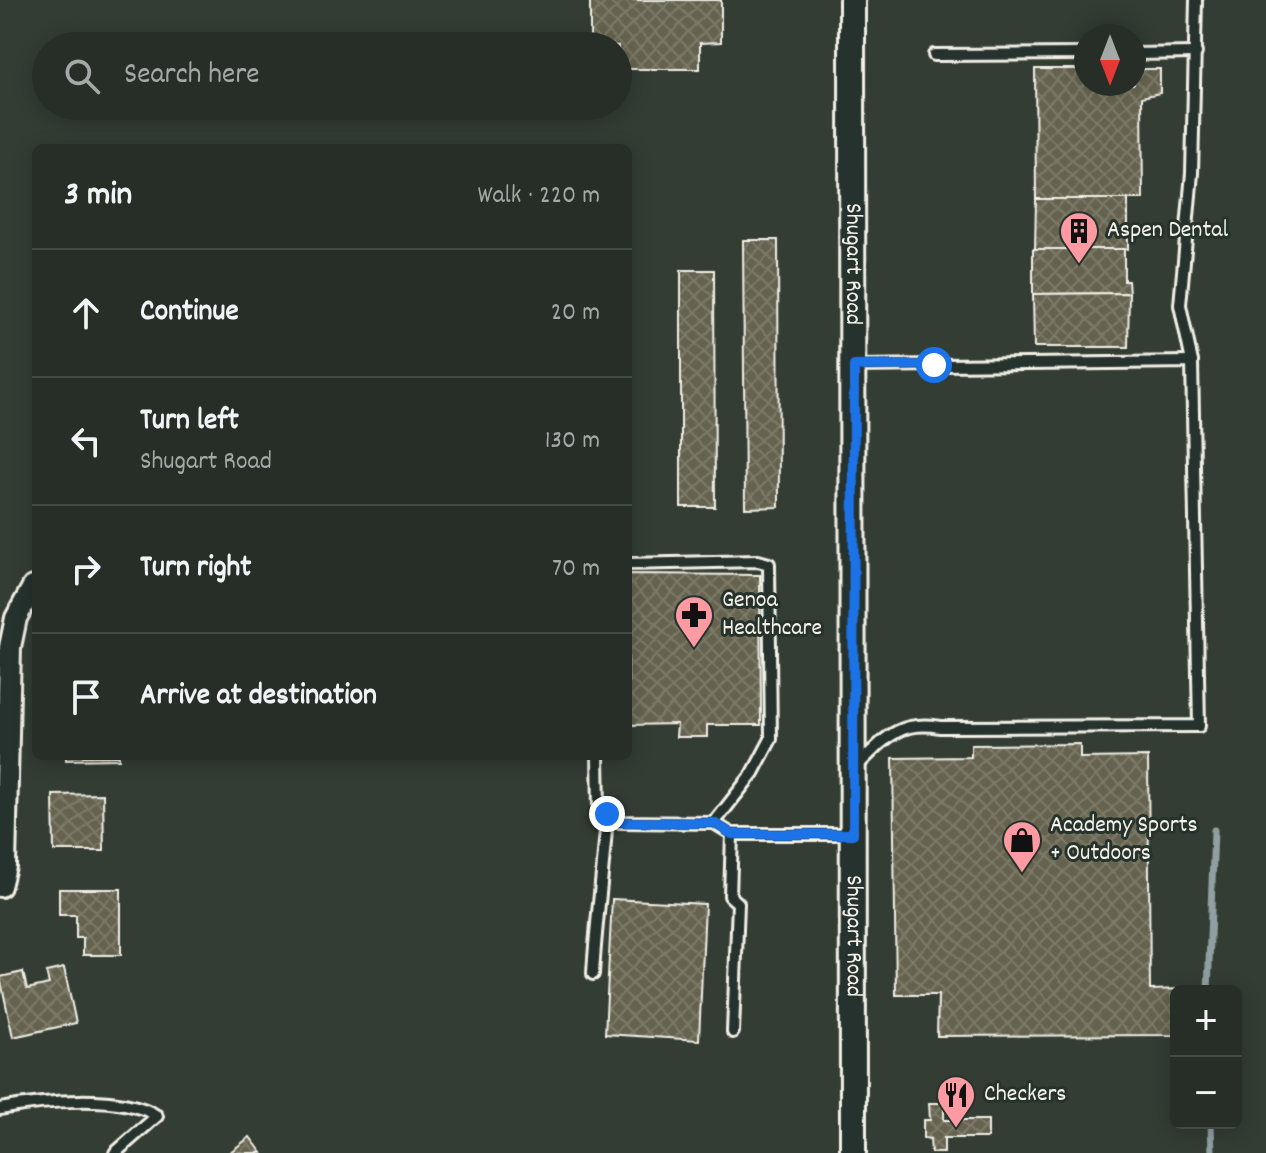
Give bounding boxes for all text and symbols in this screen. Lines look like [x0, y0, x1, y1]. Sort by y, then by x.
north arrow [1074, 24, 1146, 96]
search box [32, 32, 632, 120]
icon: search [60, 54, 104, 98]
text: Search here [124, 55, 260, 98]
text: 3 min [64, 172, 132, 221]
text: Walk · 220 m [477, 178, 600, 215]
street label: Shugart Road [835, 203, 869, 325]
building icon: Aspen Dental [1058, 210, 1100, 265]
place label: Aspen Dental [1107, 214, 1229, 248]
icon: ahead [64, 291, 108, 335]
text: Continue [140, 292, 239, 335]
text: 20 m [551, 295, 600, 332]
route start [916, 347, 952, 383]
text: Turn left [140, 401, 239, 444]
icon: left [64, 419, 108, 463]
text: 130 m [545, 423, 600, 460]
text: Shugart Road [140, 444, 272, 481]
icon: right [64, 547, 108, 591]
text: Turn right [140, 548, 251, 591]
text: 70 m [552, 551, 600, 588]
place label: Genoa Healthcare [722, 584, 822, 646]
pharmacy icon: Genoa Healthcare [673, 594, 715, 649]
icon: arrive [64, 675, 108, 719]
text: Arrive at destination [140, 676, 377, 719]
route end [589, 796, 625, 832]
place label: Academy Sports + Outdoors [1050, 809, 1198, 871]
shop icon: Academy Sports + Outdoors [1001, 819, 1043, 874]
street label: Shugart Road [836, 875, 870, 997]
map controls [1170, 985, 1242, 1129]
button: + [1170, 985, 1242, 1057]
button: − [1170, 1057, 1242, 1129]
restaurant icon: Checkers [935, 1074, 977, 1129]
place label: Checkers [984, 1078, 1066, 1112]

